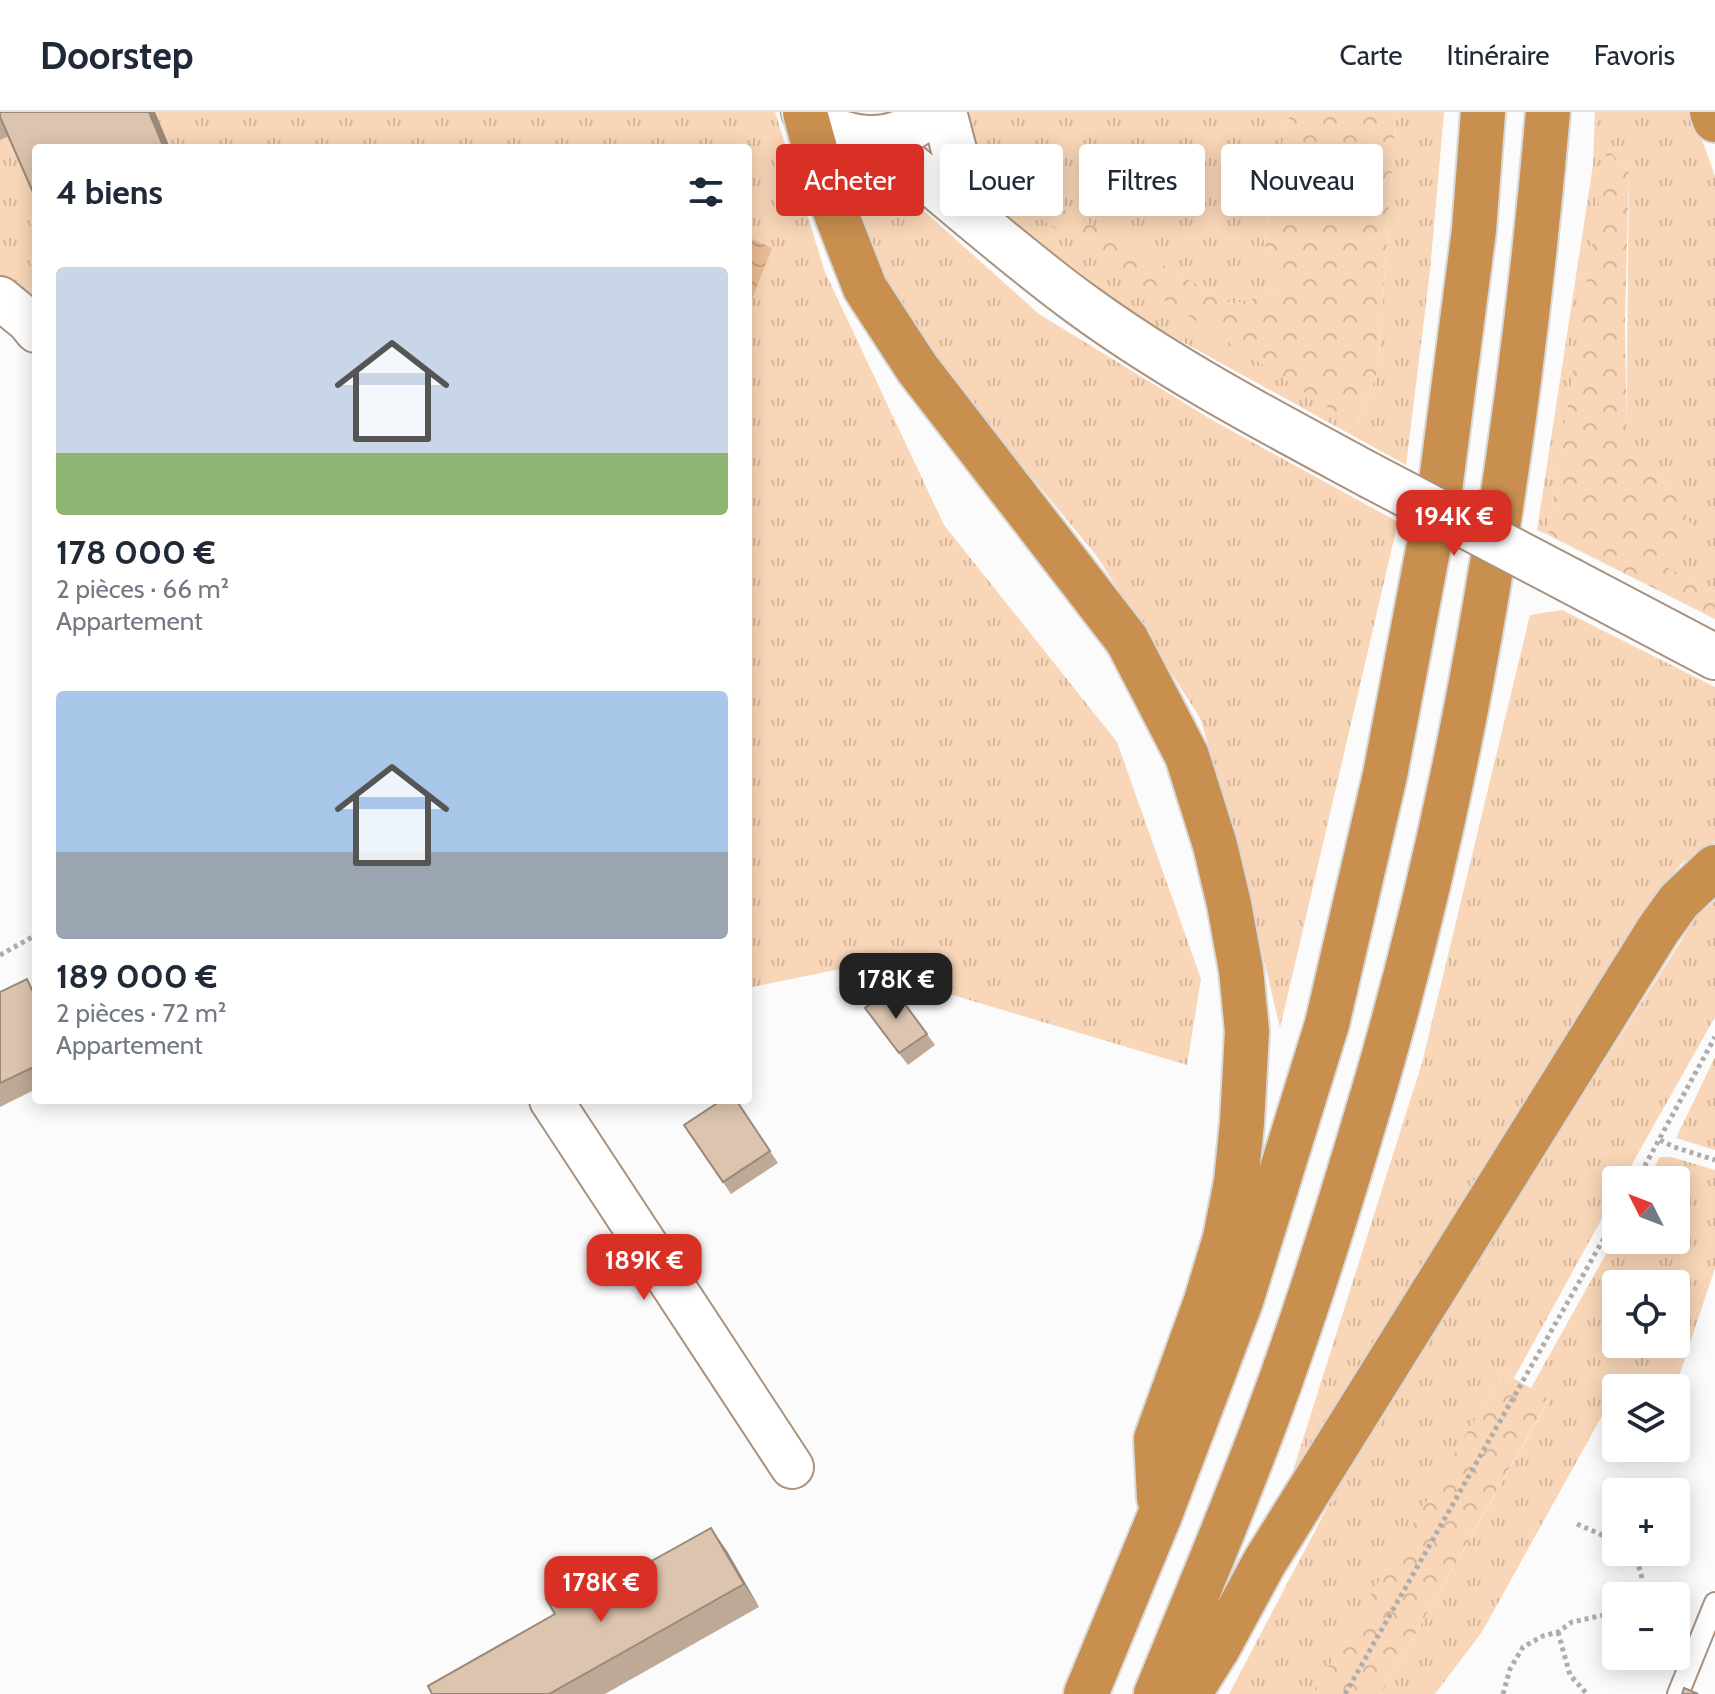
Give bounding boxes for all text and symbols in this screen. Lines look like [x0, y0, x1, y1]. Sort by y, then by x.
text: Doorstep [40, 32, 193, 79]
text: Carte [1339, 38, 1403, 72]
text: Itinéraire [1447, 38, 1550, 72]
text: Favoris [1594, 38, 1675, 72]
chip: Acheter [776, 144, 924, 216]
chip: Louer [940, 144, 1063, 216]
chip: Filtres [1079, 144, 1205, 216]
chip: Nouveau [1221, 144, 1383, 216]
icon: filters [684, 170, 728, 214]
text: 4 biens [56, 171, 163, 213]
icon: home [320, 319, 464, 463]
pin: 194K € [1389, 490, 1519, 558]
text: 194K € [1414, 500, 1494, 532]
text: 178 000 € [56, 531, 216, 573]
text: 2 pièces · 66 m² [56, 573, 229, 605]
text: Appartement [56, 605, 203, 637]
icon: home [320, 743, 464, 887]
pin: 178K € [831, 953, 961, 1021]
text: 189 000 € [56, 955, 217, 997]
text: 178K € [857, 963, 935, 995]
text: 2 pièces · 72 m² [56, 997, 226, 1029]
text: Appartement [56, 1029, 203, 1061]
north arrow [1602, 1166, 1690, 1254]
map controls [1602, 1166, 1690, 1670]
pin: 189K € [579, 1234, 709, 1302]
text: 189K € [605, 1244, 683, 1276]
button: locate [1602, 1270, 1690, 1358]
button: layers [1602, 1374, 1690, 1462]
button: + [1602, 1478, 1690, 1566]
pin: 178K € [536, 1556, 666, 1624]
text: 178K € [562, 1566, 640, 1598]
button: − [1602, 1582, 1690, 1670]

